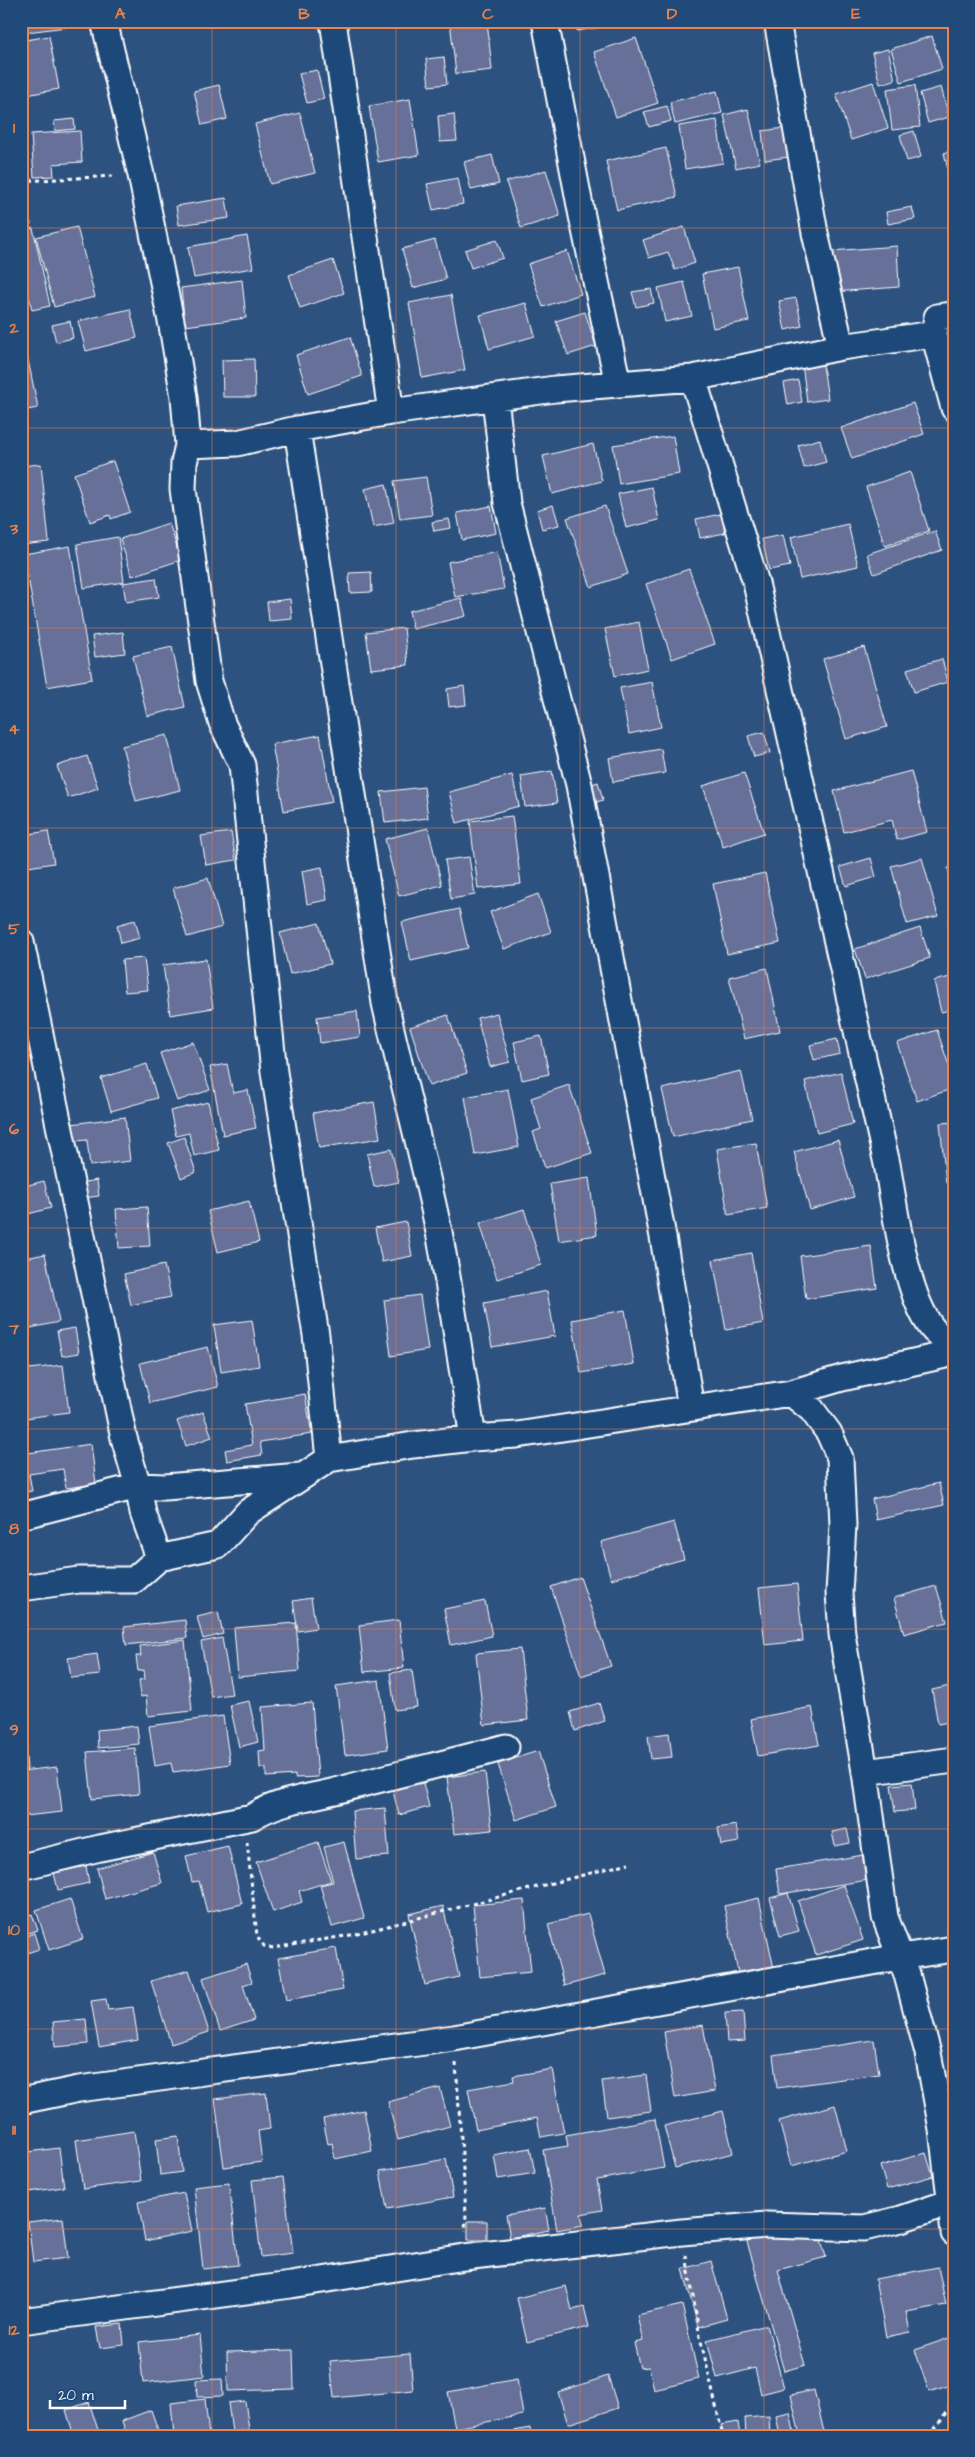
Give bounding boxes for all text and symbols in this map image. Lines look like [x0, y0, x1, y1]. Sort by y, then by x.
text: A [115, 3, 126, 25]
text: B [298, 3, 310, 25]
text: C [482, 3, 494, 25]
text: D [667, 3, 678, 25]
text: E [851, 3, 861, 25]
text: 1 [13, 117, 16, 139]
text: 2 [8, 317, 19, 339]
text: 3 [9, 518, 19, 540]
text: 4 [9, 718, 20, 740]
text: 5 [8, 918, 20, 940]
text: 6 [9, 1118, 19, 1140]
text: 7 [8, 1318, 19, 1340]
text: 8 [9, 1518, 20, 1540]
text: 9 [9, 1719, 19, 1741]
text: 10 [8, 1919, 20, 1941]
text: 11 [12, 2119, 17, 2141]
text: 12 [8, 2319, 20, 2341]
scale bar [50, 2377, 125, 2409]
text: 20 m [58, 2385, 94, 2406]

